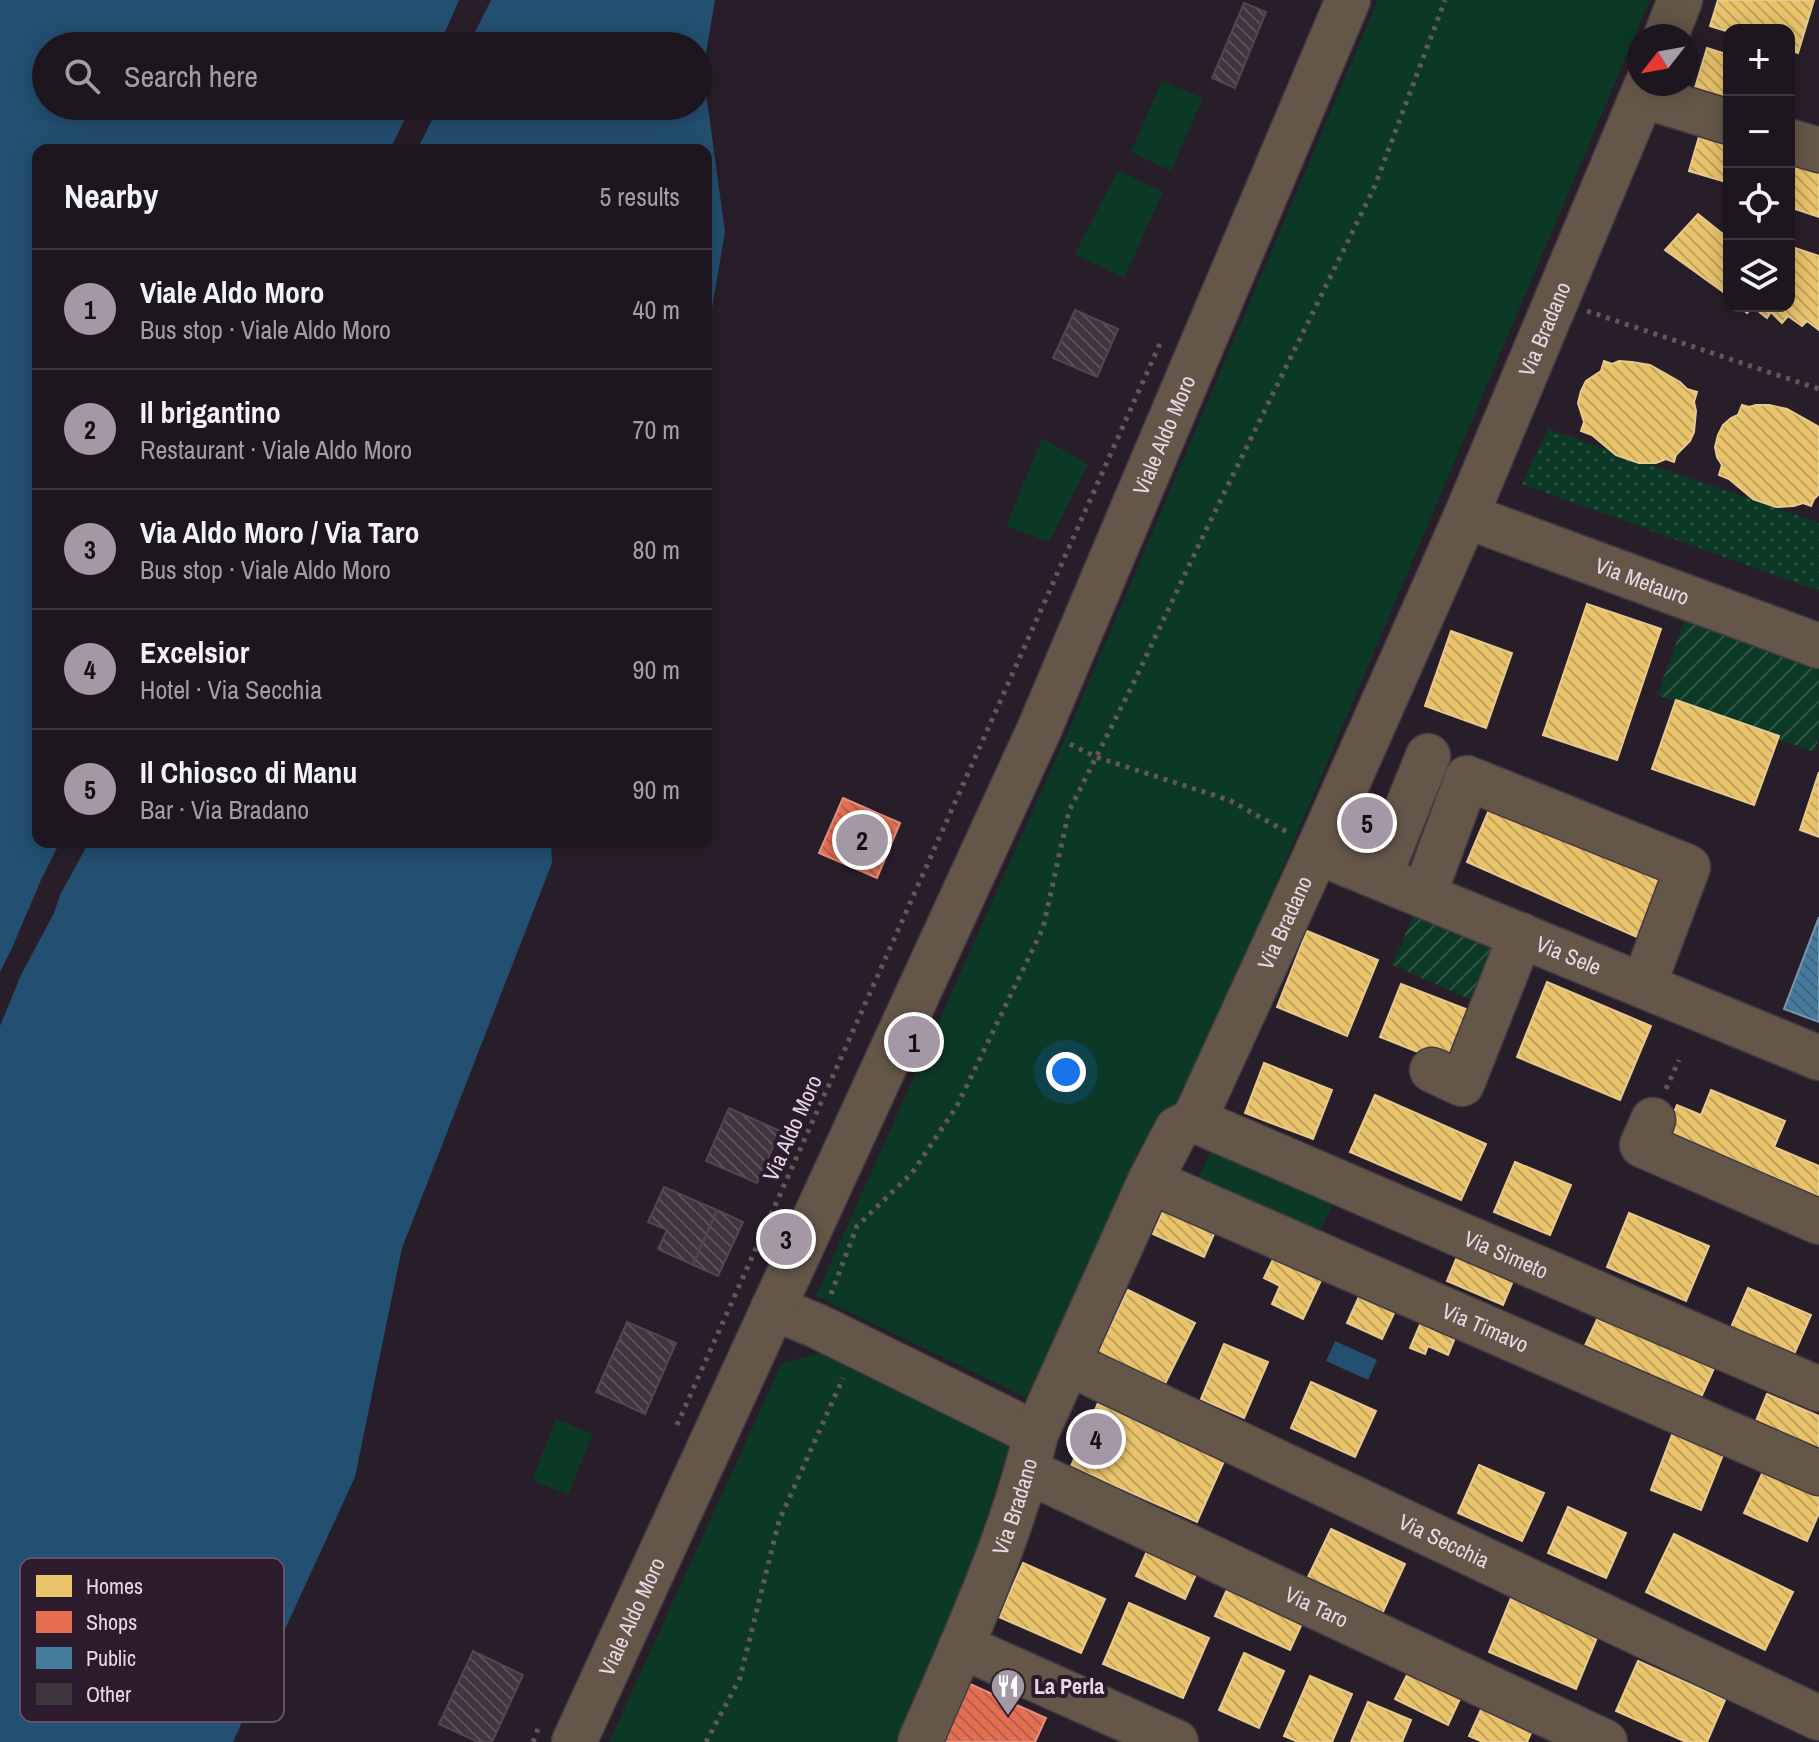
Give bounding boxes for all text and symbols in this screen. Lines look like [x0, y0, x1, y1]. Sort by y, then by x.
north arrow [1627, 24, 1699, 96]
map controls [1723, 24, 1795, 312]
button: + [1723, 24, 1795, 96]
search box [32, 32, 712, 120]
icon: search [60, 54, 104, 98]
text: Search here [124, 56, 258, 96]
button: − [1723, 96, 1795, 168]
button: locate [1723, 168, 1795, 240]
text: Nearby [64, 173, 159, 219]
text: 5 results [599, 179, 680, 214]
button: layers [1723, 240, 1795, 312]
text: Viale Aldo Moro [140, 272, 325, 312]
street label: Via Bradano [1511, 277, 1578, 381]
text: 1 [84, 292, 96, 327]
text: 40 m [633, 292, 680, 327]
text: Bus stop · Viale Aldo Moro [140, 312, 391, 347]
street label: Viale Aldo Moro [1125, 371, 1202, 499]
text: Il brigantino [140, 392, 281, 432]
text: 2 [84, 412, 96, 447]
text: 70 m [633, 412, 680, 447]
text: Restaurant · Viale Aldo Moro [140, 432, 412, 467]
text: Via Aldo Moro / Via Taro [140, 512, 419, 552]
text: 3 [84, 532, 96, 567]
text: 80 m [633, 532, 680, 567]
street label: Via Metauro [1591, 550, 1694, 612]
text: Bus stop · Viale Aldo Moro [140, 552, 391, 587]
text: Excelsior [140, 632, 249, 672]
text: 4 [84, 652, 96, 687]
text: 90 m [633, 652, 680, 687]
text: Hotel · Via Secchia [140, 672, 322, 707]
text: Il Chiosco di Manu [140, 752, 357, 792]
text: 5 [84, 772, 96, 807]
text: 90 m [633, 772, 680, 807]
text: Bar · Via Bradano [140, 792, 309, 827]
pin: 5 [1341, 793, 1393, 853]
pin: 2 [836, 810, 888, 870]
street label: Via Bradano [1250, 871, 1319, 974]
street label: Via Sele [1531, 928, 1606, 982]
pin: 1 [888, 1012, 940, 1072]
your location [1046, 1052, 1086, 1092]
street label: Via Aldo Moro [755, 1070, 829, 1186]
pin: 3 [760, 1209, 812, 1269]
street label: Via Simeto [1459, 1223, 1553, 1286]
street label: Via Timavo [1438, 1295, 1533, 1359]
pin: 4 [1070, 1409, 1122, 1469]
street label: Via Bradano [985, 1455, 1044, 1559]
street label: Via Secchia [1394, 1506, 1494, 1575]
street label: Viale Aldo Moro [591, 1553, 672, 1681]
legend [20, 1558, 284, 1722]
text: Homes [86, 1571, 143, 1601]
street label: Via Taro [1280, 1579, 1353, 1635]
text: Shops [86, 1607, 137, 1637]
text: Public [86, 1643, 136, 1673]
restaurant icon: La Perla [989, 1667, 1027, 1717]
place label: La Perla [1034, 1671, 1104, 1701]
text: Other [86, 1679, 131, 1709]

